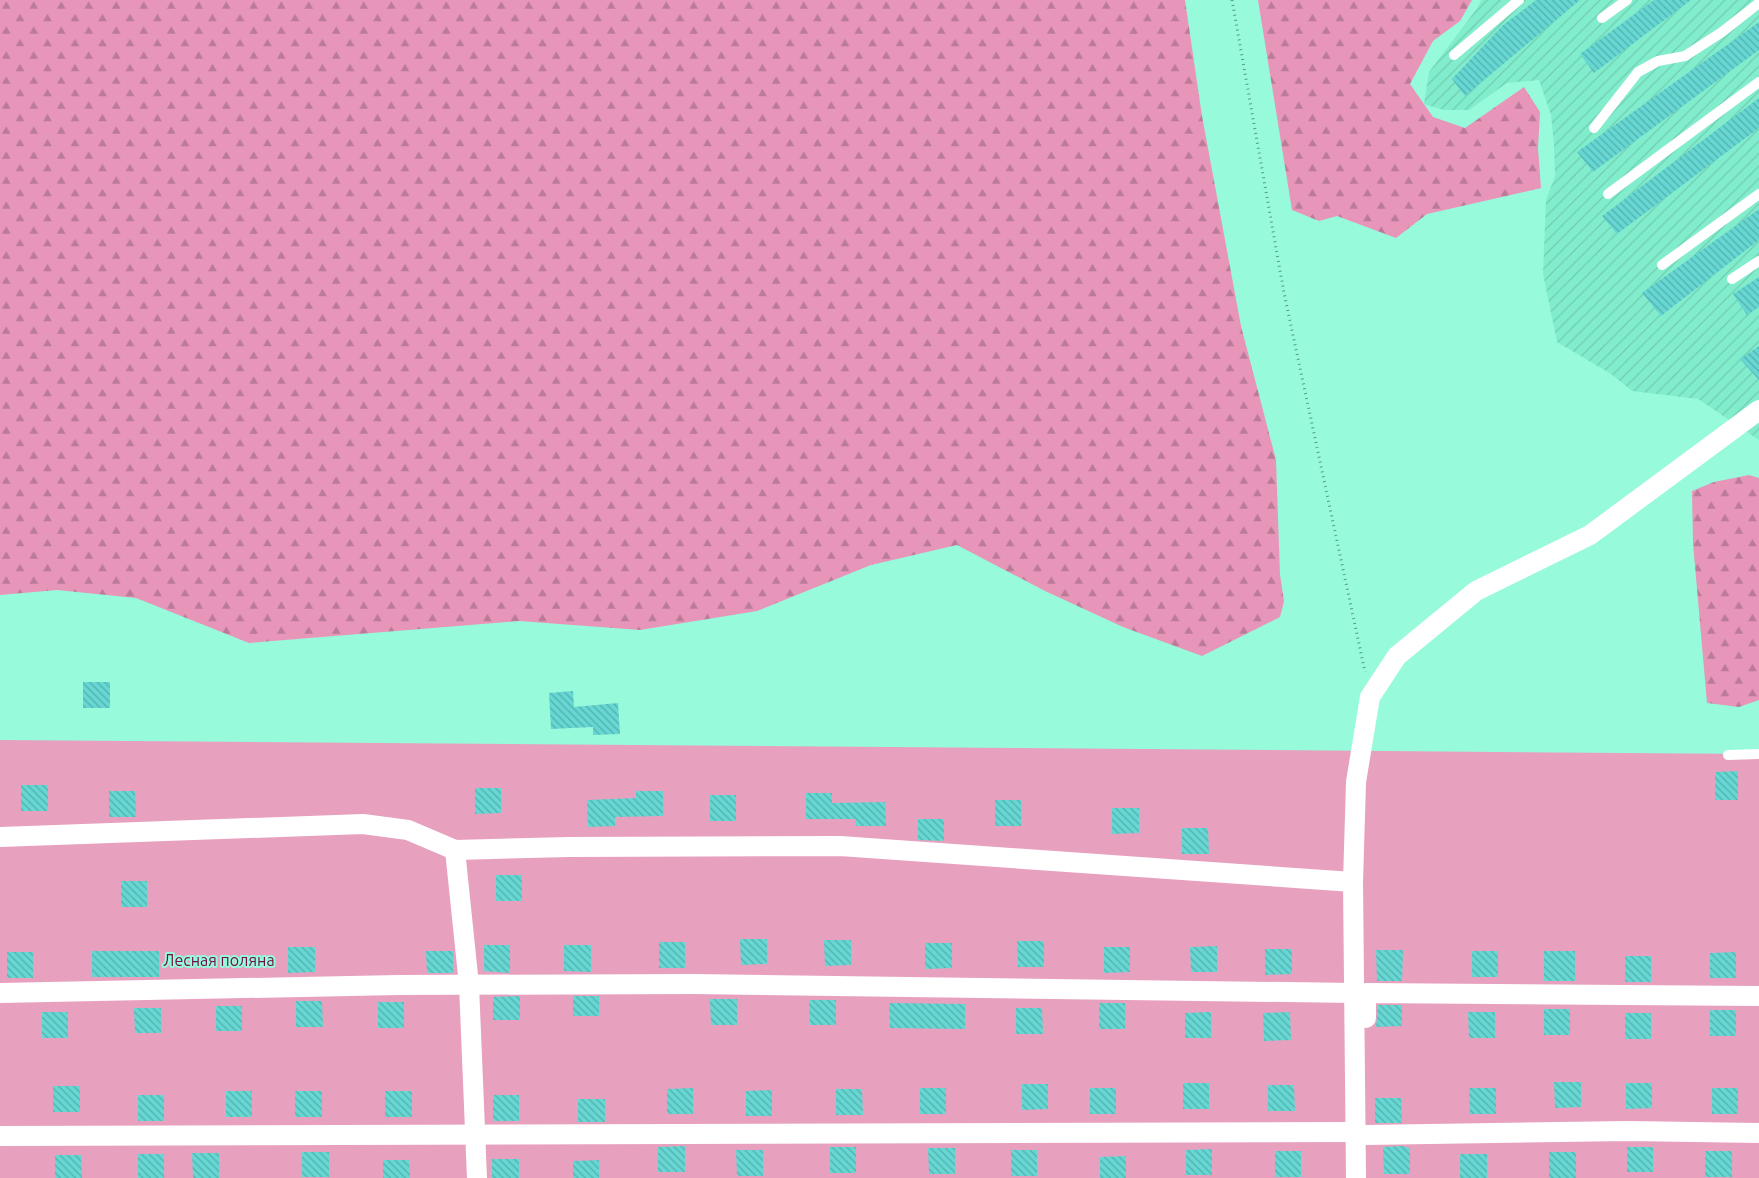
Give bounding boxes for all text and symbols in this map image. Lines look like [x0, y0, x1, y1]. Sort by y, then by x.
park label: Лесная поляна [163, 951, 275, 969]

